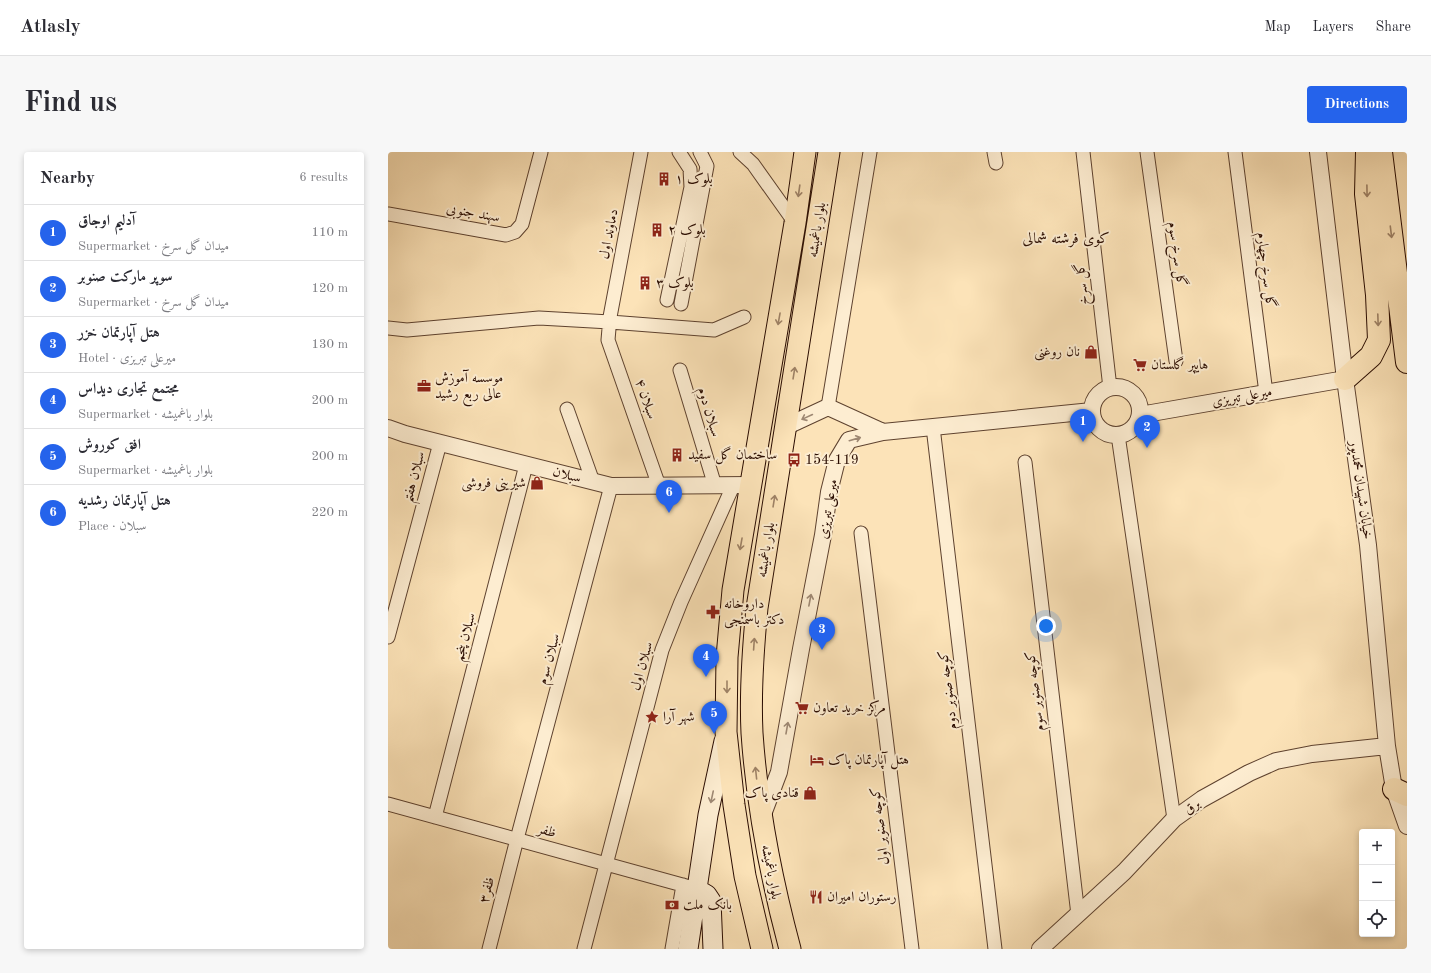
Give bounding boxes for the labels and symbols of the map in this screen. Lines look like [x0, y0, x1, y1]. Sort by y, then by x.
building icon: بلوک ۱ [656, 171, 672, 187]
place label: بلوک ۱ [675, 172, 713, 187]
one-way arrow [795, 184, 803, 197]
one-way arrow [1363, 184, 1370, 197]
street label: سهند جنوبی [445, 201, 501, 227]
street label: بلوار باغمیشه [806, 201, 829, 259]
street label: دماوند اول [597, 208, 622, 260]
street label: گل سرخ سوم [1161, 220, 1190, 288]
building icon: بلوک ۲ [649, 222, 665, 238]
place label: بلوک ۲ [668, 223, 706, 238]
one-way arrow [1387, 225, 1395, 238]
district label: کوی فرشته شمالی [1022, 231, 1110, 248]
street label: گل سرخ چهارم [1249, 231, 1280, 309]
street label: گل سرخ [1071, 262, 1096, 306]
building icon: بلوک ۳ [637, 275, 653, 291]
place label: بلوک ۳ [656, 276, 694, 291]
one-way arrow [774, 312, 782, 325]
one-way arrow [1374, 313, 1382, 326]
shop icon: نان روغنی [1083, 344, 1099, 360]
place label: نان روغنی [1034, 345, 1080, 361]
place label: هایپر گلستان [1151, 356, 1208, 374]
supermarket icon: هایپر گلستان [1132, 357, 1148, 373]
one-way arrow [790, 367, 798, 380]
place label: موسسه آموزش عالی ربع رشید [435, 369, 503, 407]
street label: سبلان ۴ [632, 377, 659, 421]
office icon: موسسه آموزش عالی ربع رشید [416, 378, 432, 394]
street label: سبلان دوم [690, 385, 723, 440]
street label: میرعلی تبریزی [1211, 385, 1273, 411]
pin: 1 [1070, 409, 1096, 442]
one-way arrow [801, 414, 813, 421]
pin: 2 [1134, 415, 1160, 448]
one-way arrow [848, 435, 861, 442]
street label: خیابان شهیدان محمدپور [1344, 438, 1375, 541]
place label: ساختمان گل سفید [688, 446, 777, 465]
building icon: ساختمان گل سفید [669, 447, 685, 463]
street label: سبلان هفتم [400, 450, 433, 506]
bus stop icon: 154-119 [786, 452, 802, 468]
place label: 154-119 [805, 453, 859, 467]
street label: سبلان [551, 464, 583, 486]
shop icon: شیرینی فروشی [529, 475, 545, 491]
place label: شیرینی فروشی [461, 476, 526, 492]
street label: میرعلی تبریزی [816, 478, 842, 540]
pin: 6 [656, 480, 682, 513]
one-way arrow [770, 495, 778, 508]
street label: بلوار باغمیشه [755, 521, 778, 579]
one-way arrow [737, 537, 745, 550]
one-way arrow [807, 594, 815, 607]
place label: داروخانه دکتر باسمنجی [724, 597, 784, 629]
pharmacy icon: داروخانه دکتر باسمنجی [705, 604, 721, 620]
street label: سبلان پنجم [452, 611, 484, 664]
your location [1036, 616, 1056, 636]
pin: 3 [809, 617, 835, 650]
street label: سبلان سوم [535, 632, 567, 687]
one-way arrow [750, 638, 757, 651]
street label: سبلان اول [628, 640, 657, 692]
pin: 4 [693, 644, 719, 677]
street label: کوچه صنوبر دوم [936, 649, 965, 730]
street label: کوچه صنوبر سوم [1023, 650, 1052, 732]
one-way arrow [723, 680, 731, 693]
supermarket icon: مرکز خرید تعاون [794, 700, 810, 716]
place label: مرکز خرید تعاون [813, 700, 886, 717]
pin: 5 [701, 701, 727, 734]
place label: شهر آرا [663, 708, 695, 726]
place icon: شهر آرا [644, 709, 660, 725]
one-way arrow [783, 722, 791, 735]
place label: هتل آپارتمان پاک [828, 751, 909, 770]
hotel icon: هتل آپارتمان پاک [809, 752, 825, 768]
one-way arrow [753, 767, 760, 780]
shop icon: قنادی پاک [802, 785, 818, 801]
place label: قنادی پاک [745, 786, 799, 803]
street label: کوچه صنوبر اول [868, 786, 894, 866]
one-way arrow [708, 790, 716, 803]
street label: برق [1181, 796, 1203, 817]
street label: ظفر [534, 821, 558, 841]
street label: بلوار باغمیشه [758, 843, 783, 901]
street label: ظفر۳ [477, 876, 498, 905]
restaurant icon: رستوران امیران [808, 889, 824, 905]
place label: رستوران امیران [827, 890, 897, 905]
bank icon: بانک ملت [664, 897, 680, 913]
place label: بانک ملت [683, 897, 732, 913]

